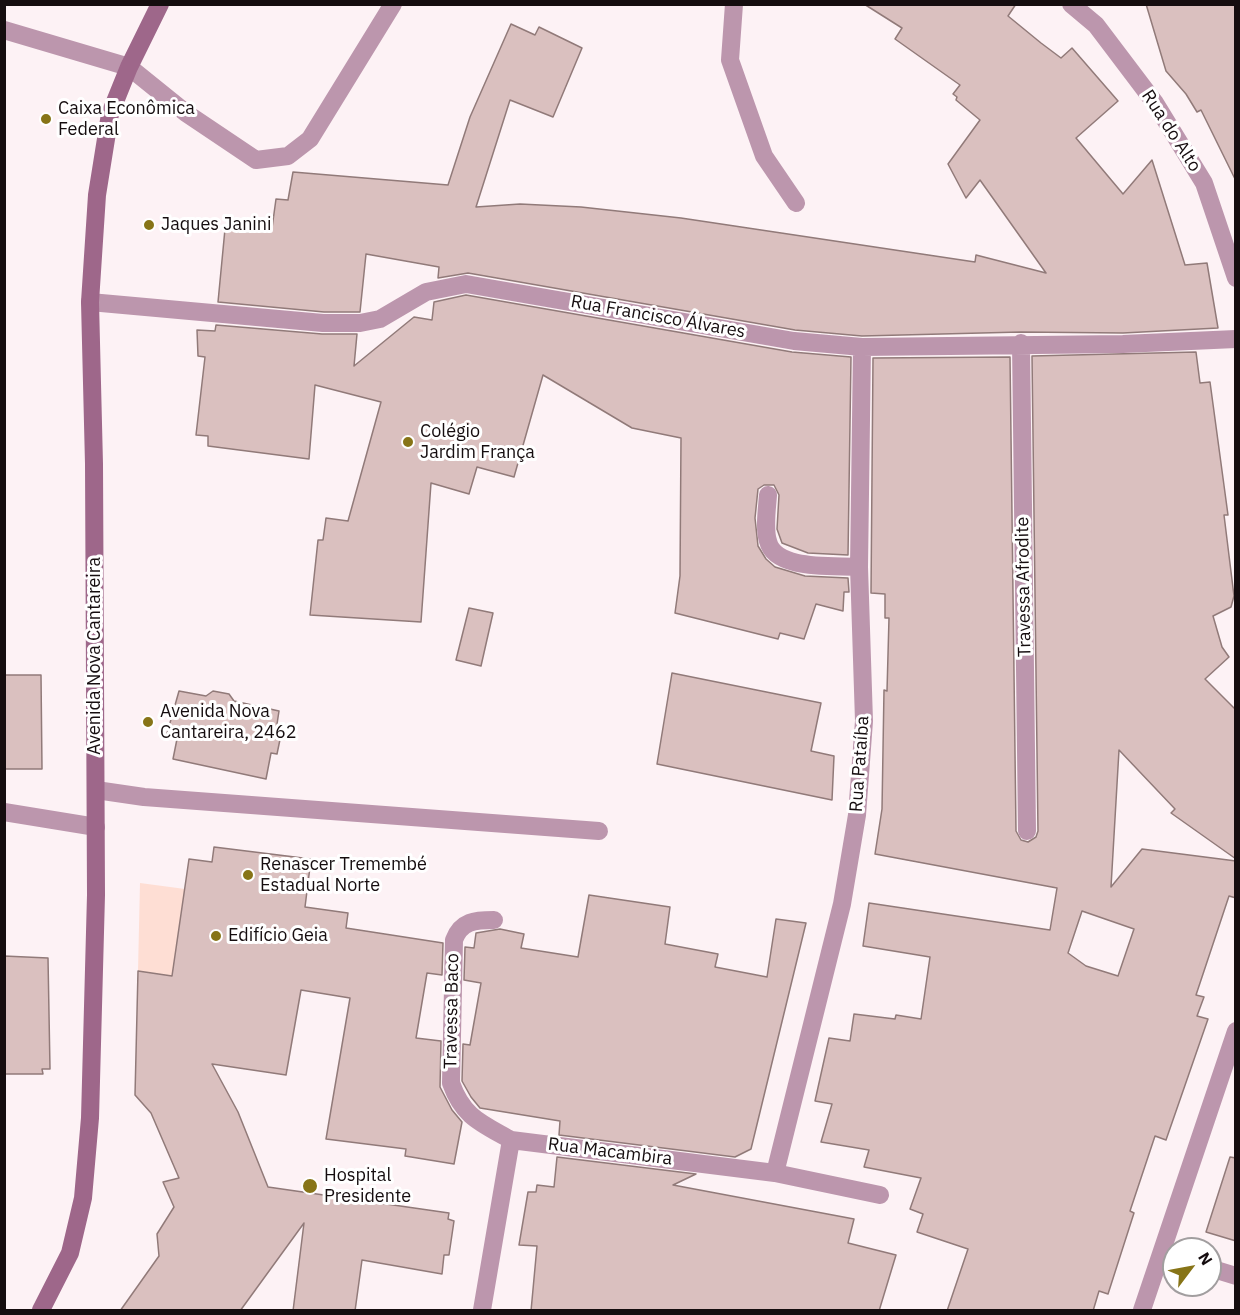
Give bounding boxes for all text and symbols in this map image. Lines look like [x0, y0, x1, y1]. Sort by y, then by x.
street label: Rua do Alto [1137, 86, 1205, 176]
place label: Caixa Econômica Federal [58, 98, 195, 140]
marker: Caixa Econômica Federal [39, 112, 53, 126]
place label: Jaques Janini [161, 214, 272, 236]
marker: Jaques Janini [142, 218, 156, 232]
street label: Rua Francisco Álvares [569, 291, 747, 343]
place label: Colégio Jardim França [420, 421, 535, 464]
marker: Colégio Jardim França [401, 435, 415, 449]
street label: Travessa Afrodite [1012, 517, 1036, 657]
street label: Avenida Nova Cantareira [84, 557, 106, 755]
place label: Avenida Nova Cantareira, 2462 [160, 701, 297, 744]
marker: Avenida Nova Cantareira, 2462 [141, 715, 155, 729]
street label: Rua Pataíba [846, 715, 874, 813]
place label: Renascer Tremembé Estadual Norte [260, 854, 427, 896]
marker: Renascer Tremembé Estadual Norte [241, 868, 255, 882]
place label: Edifício Geia [228, 925, 328, 947]
marker: Edifício Geia [209, 929, 223, 943]
street label: Travessa Baco [440, 953, 464, 1069]
street label: Rua Macambira [547, 1134, 673, 1170]
place label: Hospital Presidente [324, 1165, 411, 1208]
marker: Hospital Presidente [301, 1177, 319, 1195]
north arrow [1162, 1237, 1222, 1297]
text: N [1194, 1248, 1217, 1269]

